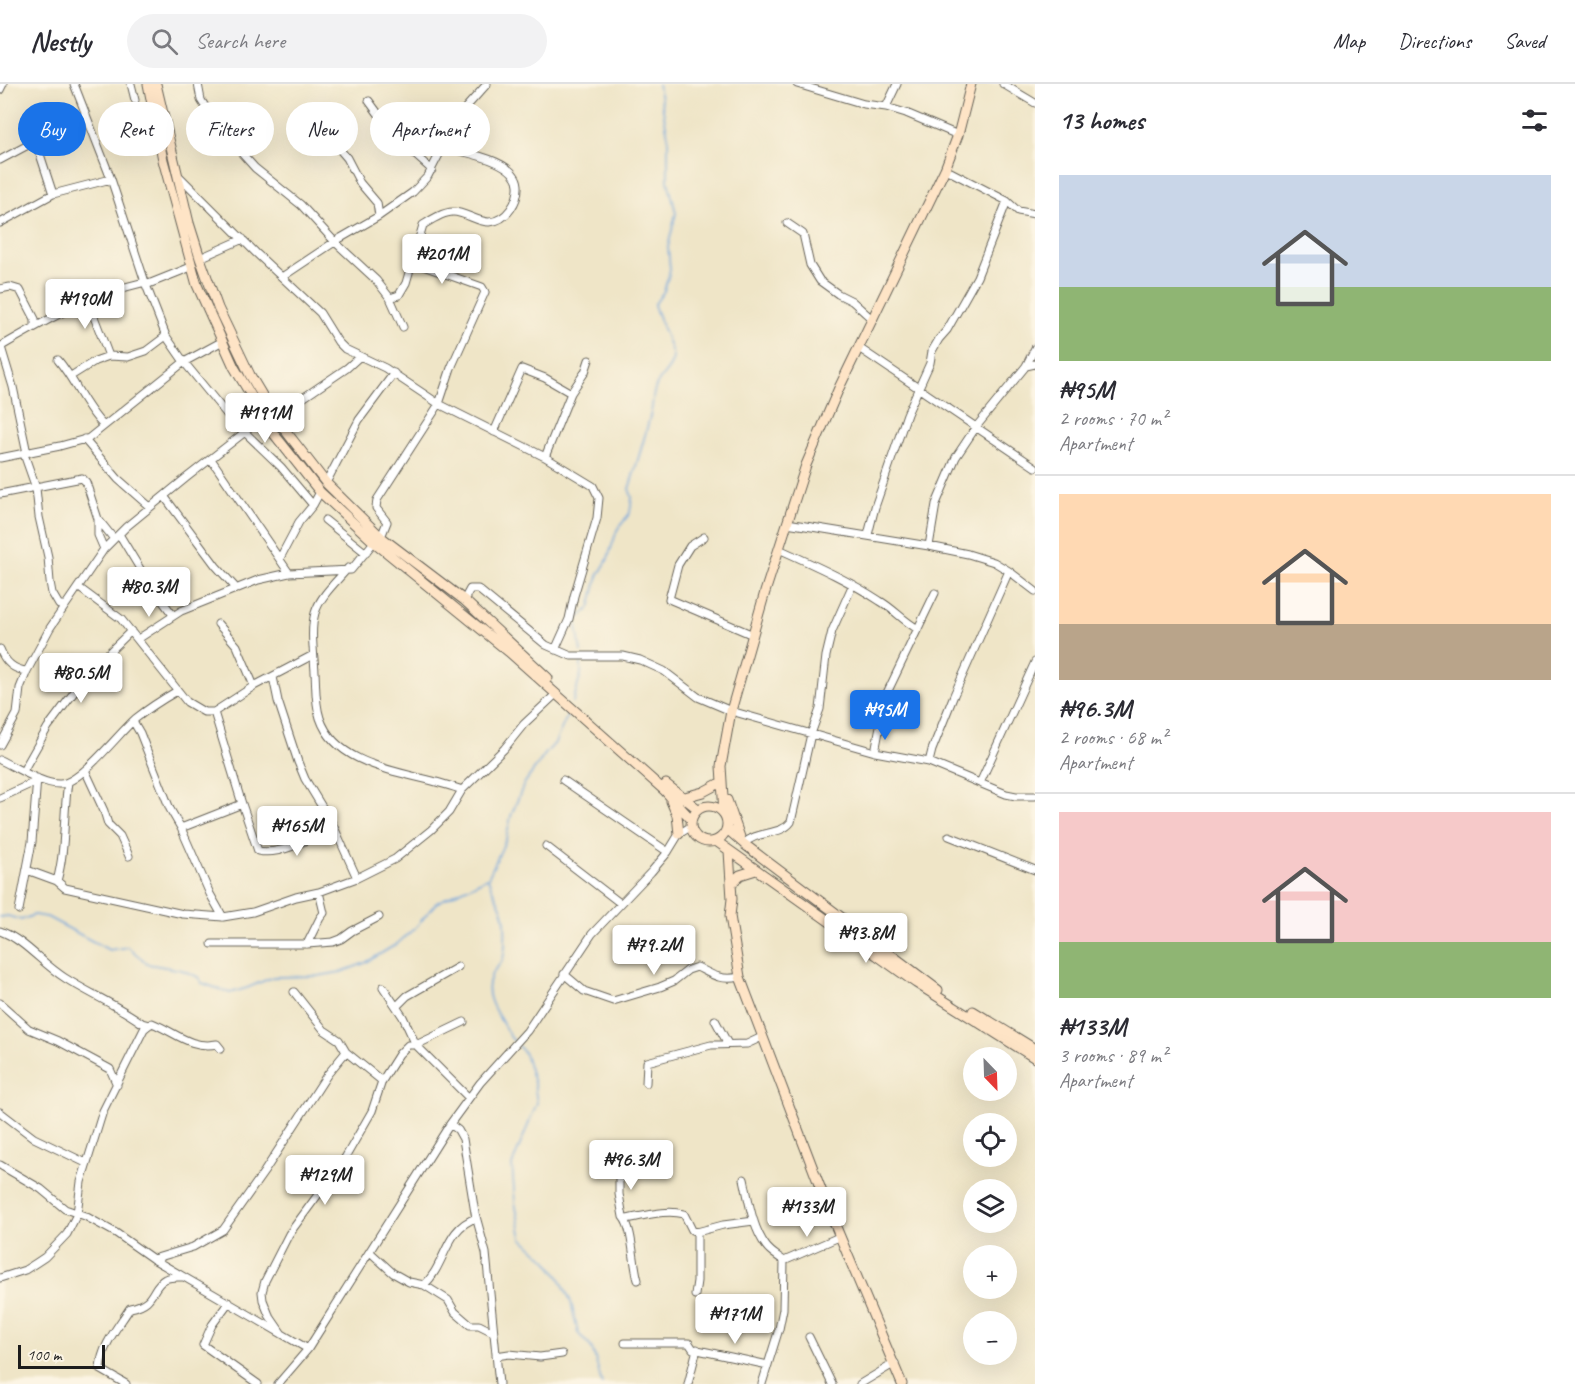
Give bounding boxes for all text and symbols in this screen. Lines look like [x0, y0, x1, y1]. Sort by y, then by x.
search box [127, 14, 547, 68]
text: Nestly [30, 24, 91, 59]
icon: search [148, 25, 181, 58]
text: Search here [196, 27, 285, 55]
text: Map [1333, 28, 1365, 54]
text: Directions [1398, 28, 1471, 54]
text: Saved [1504, 28, 1545, 54]
chip: Buy [18, 102, 86, 156]
chip: Rent [98, 102, 174, 156]
chip: Filters [186, 102, 274, 156]
chip: New [286, 102, 358, 156]
chip: Apartment [370, 102, 490, 156]
text: 13 homes [1059, 104, 1144, 137]
icon: filters [1518, 104, 1551, 137]
icon: home [1251, 214, 1359, 322]
pin: ₦201M [400, 234, 484, 285]
text: ₦201M [416, 241, 468, 266]
pin: ₦190M [43, 279, 127, 330]
text: ₦190M [59, 286, 111, 311]
text: ₦95M [1059, 373, 1113, 406]
pin: ₦191M [223, 393, 307, 444]
text: ₦191M [239, 400, 291, 425]
text: 2 rooms · 70 m² [1059, 406, 1167, 431]
text: Apartment [1059, 431, 1132, 456]
icon: home [1251, 533, 1359, 641]
pin: ₦80.3M [100, 567, 198, 618]
text: ₦80.3M [121, 574, 177, 599]
pin: ₦80.5M [32, 653, 130, 704]
text: ₦80.5M [53, 660, 109, 685]
pin: ₦95M [849, 690, 921, 741]
text: ₦96.3M [1059, 692, 1131, 725]
text: ₦95M [864, 697, 906, 722]
text: 2 rooms · 68 m² [1059, 725, 1167, 750]
text: Apartment [1059, 750, 1132, 775]
pin: ₦165M [255, 806, 339, 857]
text: ₦165M [271, 813, 323, 838]
icon: home [1251, 851, 1359, 959]
pin: ₦93.8M [817, 913, 915, 964]
text: ₦93.8M [838, 920, 894, 945]
pin: ₦79.2M [605, 925, 703, 976]
text: ₦79.2M [626, 932, 682, 957]
text: ₦133M [1059, 1010, 1126, 1043]
text: 3 rooms · 89 m² [1059, 1043, 1167, 1068]
north arrow [963, 1047, 1017, 1101]
map controls [963, 1047, 1017, 1365]
text: Apartment [1059, 1068, 1132, 1093]
button: locate [963, 1113, 1017, 1167]
pin: ₦96.3M [582, 1140, 680, 1191]
text: ₦96.3M [603, 1147, 659, 1172]
pin: ₦129M [283, 1155, 367, 1206]
text: ₦129M [299, 1162, 351, 1187]
button: layers [963, 1179, 1017, 1233]
pin: ₦133M [765, 1187, 849, 1238]
text: ₦133M [781, 1194, 833, 1219]
button: + [963, 1245, 1017, 1299]
pin: ₦171M [693, 1294, 777, 1345]
text: ₦171M [709, 1301, 761, 1326]
button: − [963, 1311, 1017, 1365]
scale bar [18, 1342, 105, 1370]
text: 100 m [27, 1345, 61, 1365]

